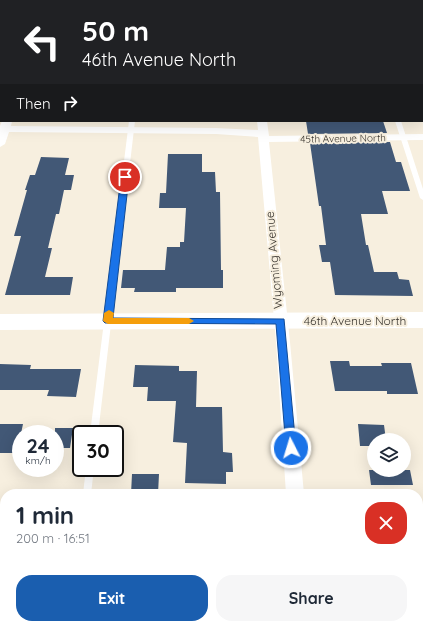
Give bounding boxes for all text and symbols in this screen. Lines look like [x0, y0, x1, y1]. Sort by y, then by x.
text: 50 m [82, 13, 149, 48]
icon: left [16, 16, 68, 68]
text: 46th Avenue North [82, 48, 236, 71]
icon: right [59, 92, 81, 114]
text: Then [16, 94, 51, 113]
street label: 45th Avenue North [300, 131, 386, 146]
pin [108, 160, 142, 194]
icon: arrive [114, 166, 136, 188]
street label: Wyoming Avenue [262, 210, 285, 309]
street label: 46th Avenue North [304, 313, 406, 328]
speed limit sign: 30 [72, 425, 124, 477]
position arrow [270, 427, 312, 469]
text: 24 [26, 433, 50, 458]
map controls [367, 433, 411, 477]
button: layers [367, 433, 411, 477]
text: km/h [25, 454, 51, 467]
text: 1 min [16, 500, 74, 530]
button: close [365, 502, 407, 544]
text: 200 m · 16:51 [16, 530, 90, 546]
button: Exit [16, 575, 208, 621]
button: Share [216, 575, 407, 621]

